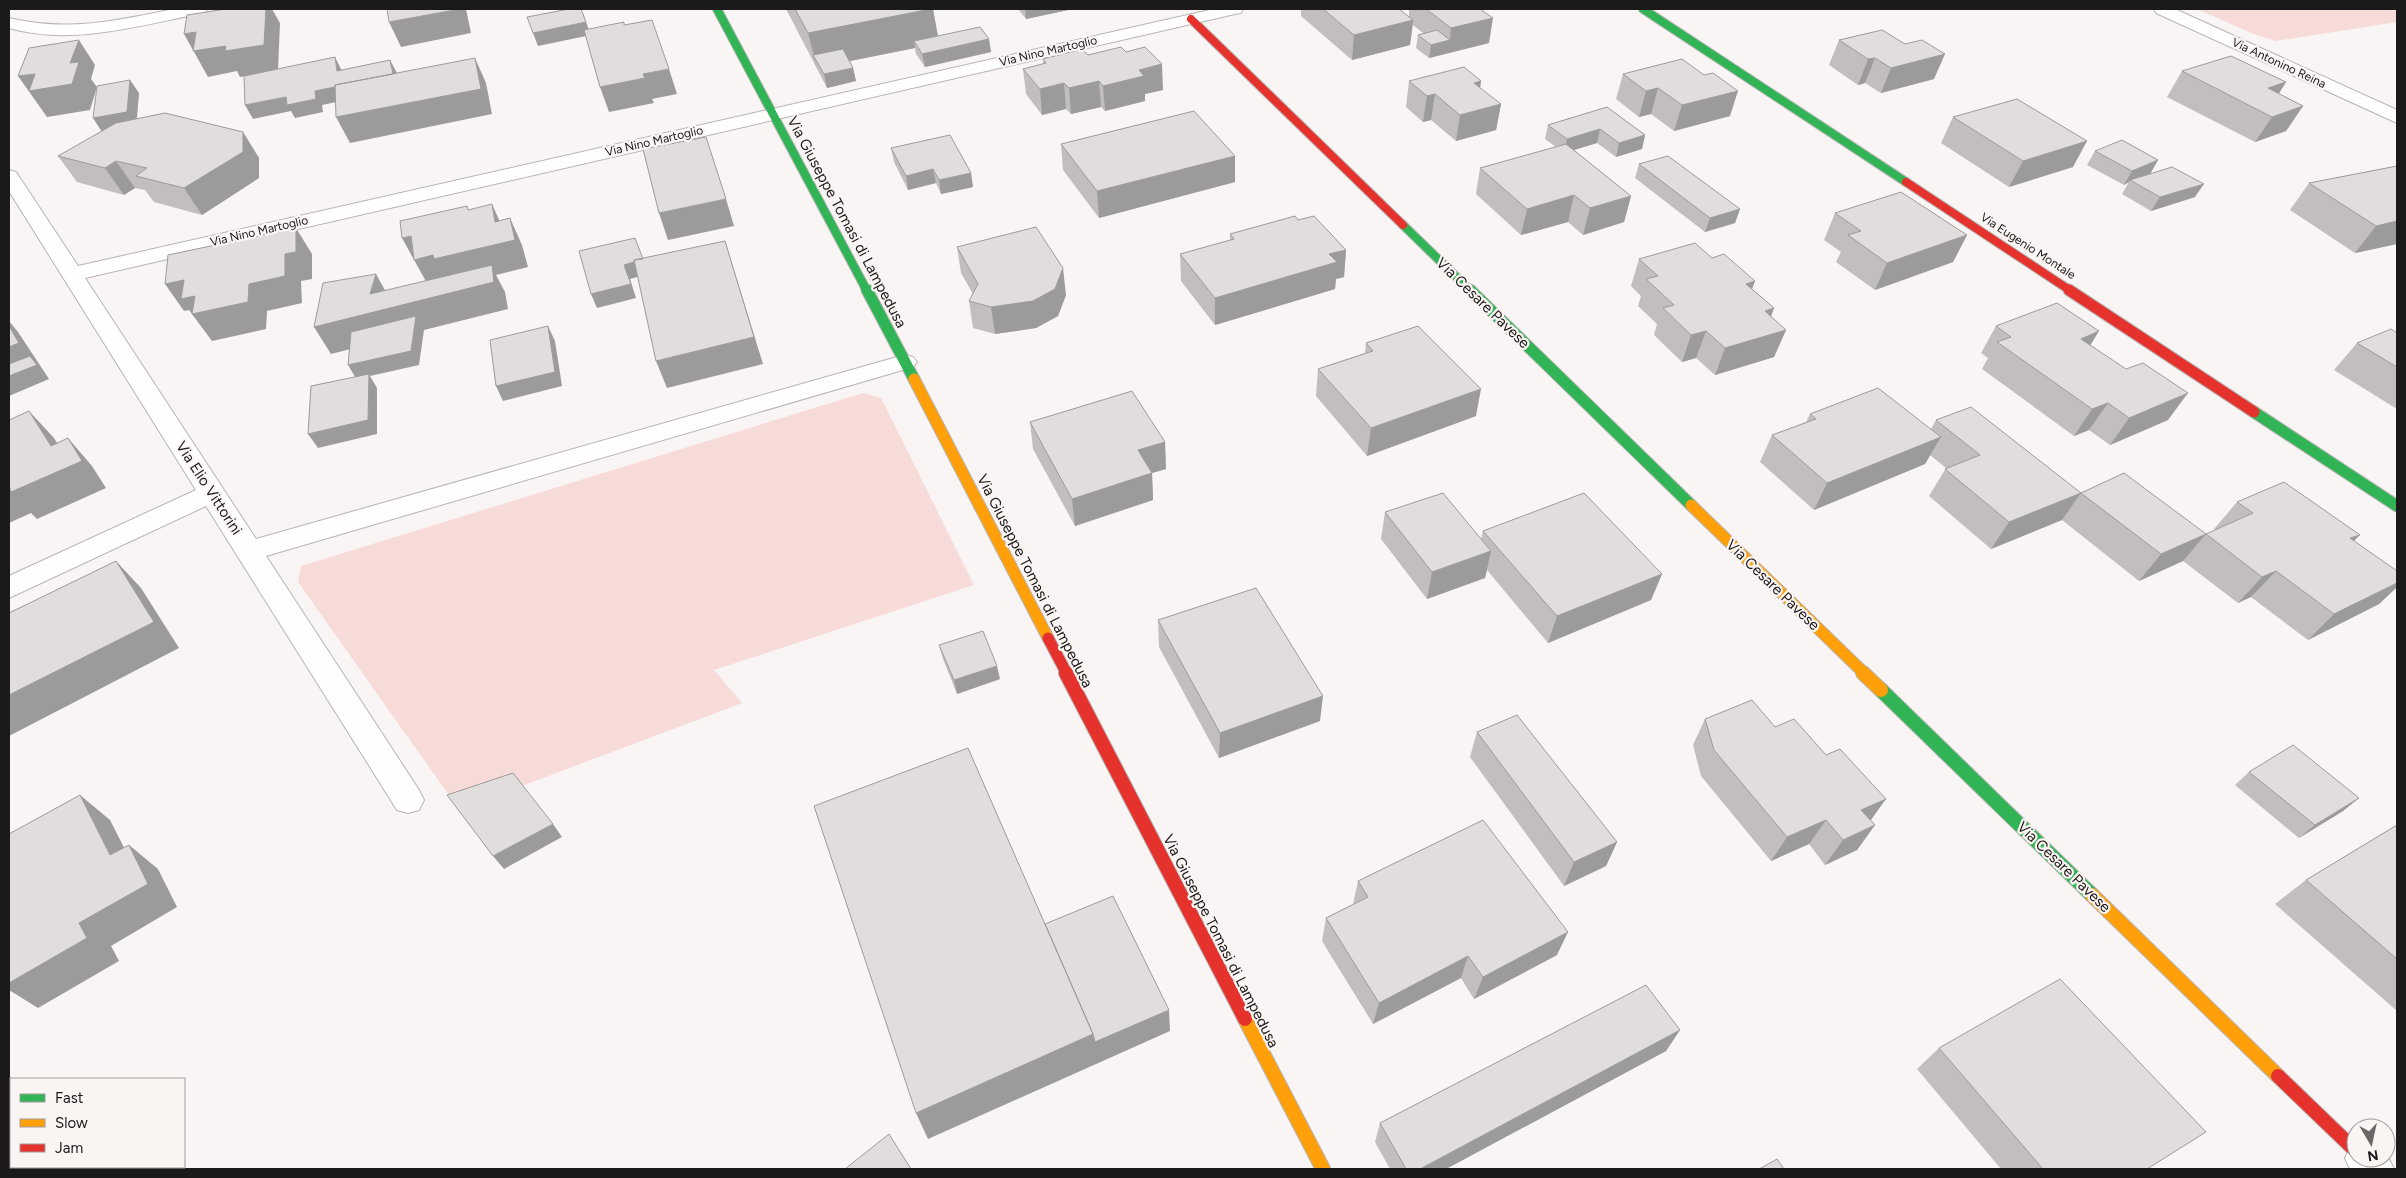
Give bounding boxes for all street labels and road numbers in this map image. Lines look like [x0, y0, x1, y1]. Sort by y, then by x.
street label: Via Nino Martoglio [998, 33, 1098, 69]
street label: Via Antonino Reina [2230, 35, 2328, 91]
street label: Via Giuseppe Tomasi di Lampedusa [783, 113, 911, 331]
street label: Via Nino Martoglio [604, 123, 704, 159]
street label: Via Eugenio Montale [1978, 210, 2079, 282]
street label: Via Nino Martoglio [209, 213, 309, 249]
street label: Via Cesare Pavese [1433, 254, 1533, 352]
street label: Via Elio Vittorini [172, 438, 246, 538]
street label: Via Giuseppe Tomasi di Lampedusa [973, 471, 1097, 691]
street label: Via Cesare Pavese [1723, 536, 1823, 634]
street label: Via Cesare Pavese [2014, 818, 2114, 916]
street label: Via Giuseppe Tomasi di Lampedusa [1159, 831, 1283, 1051]

